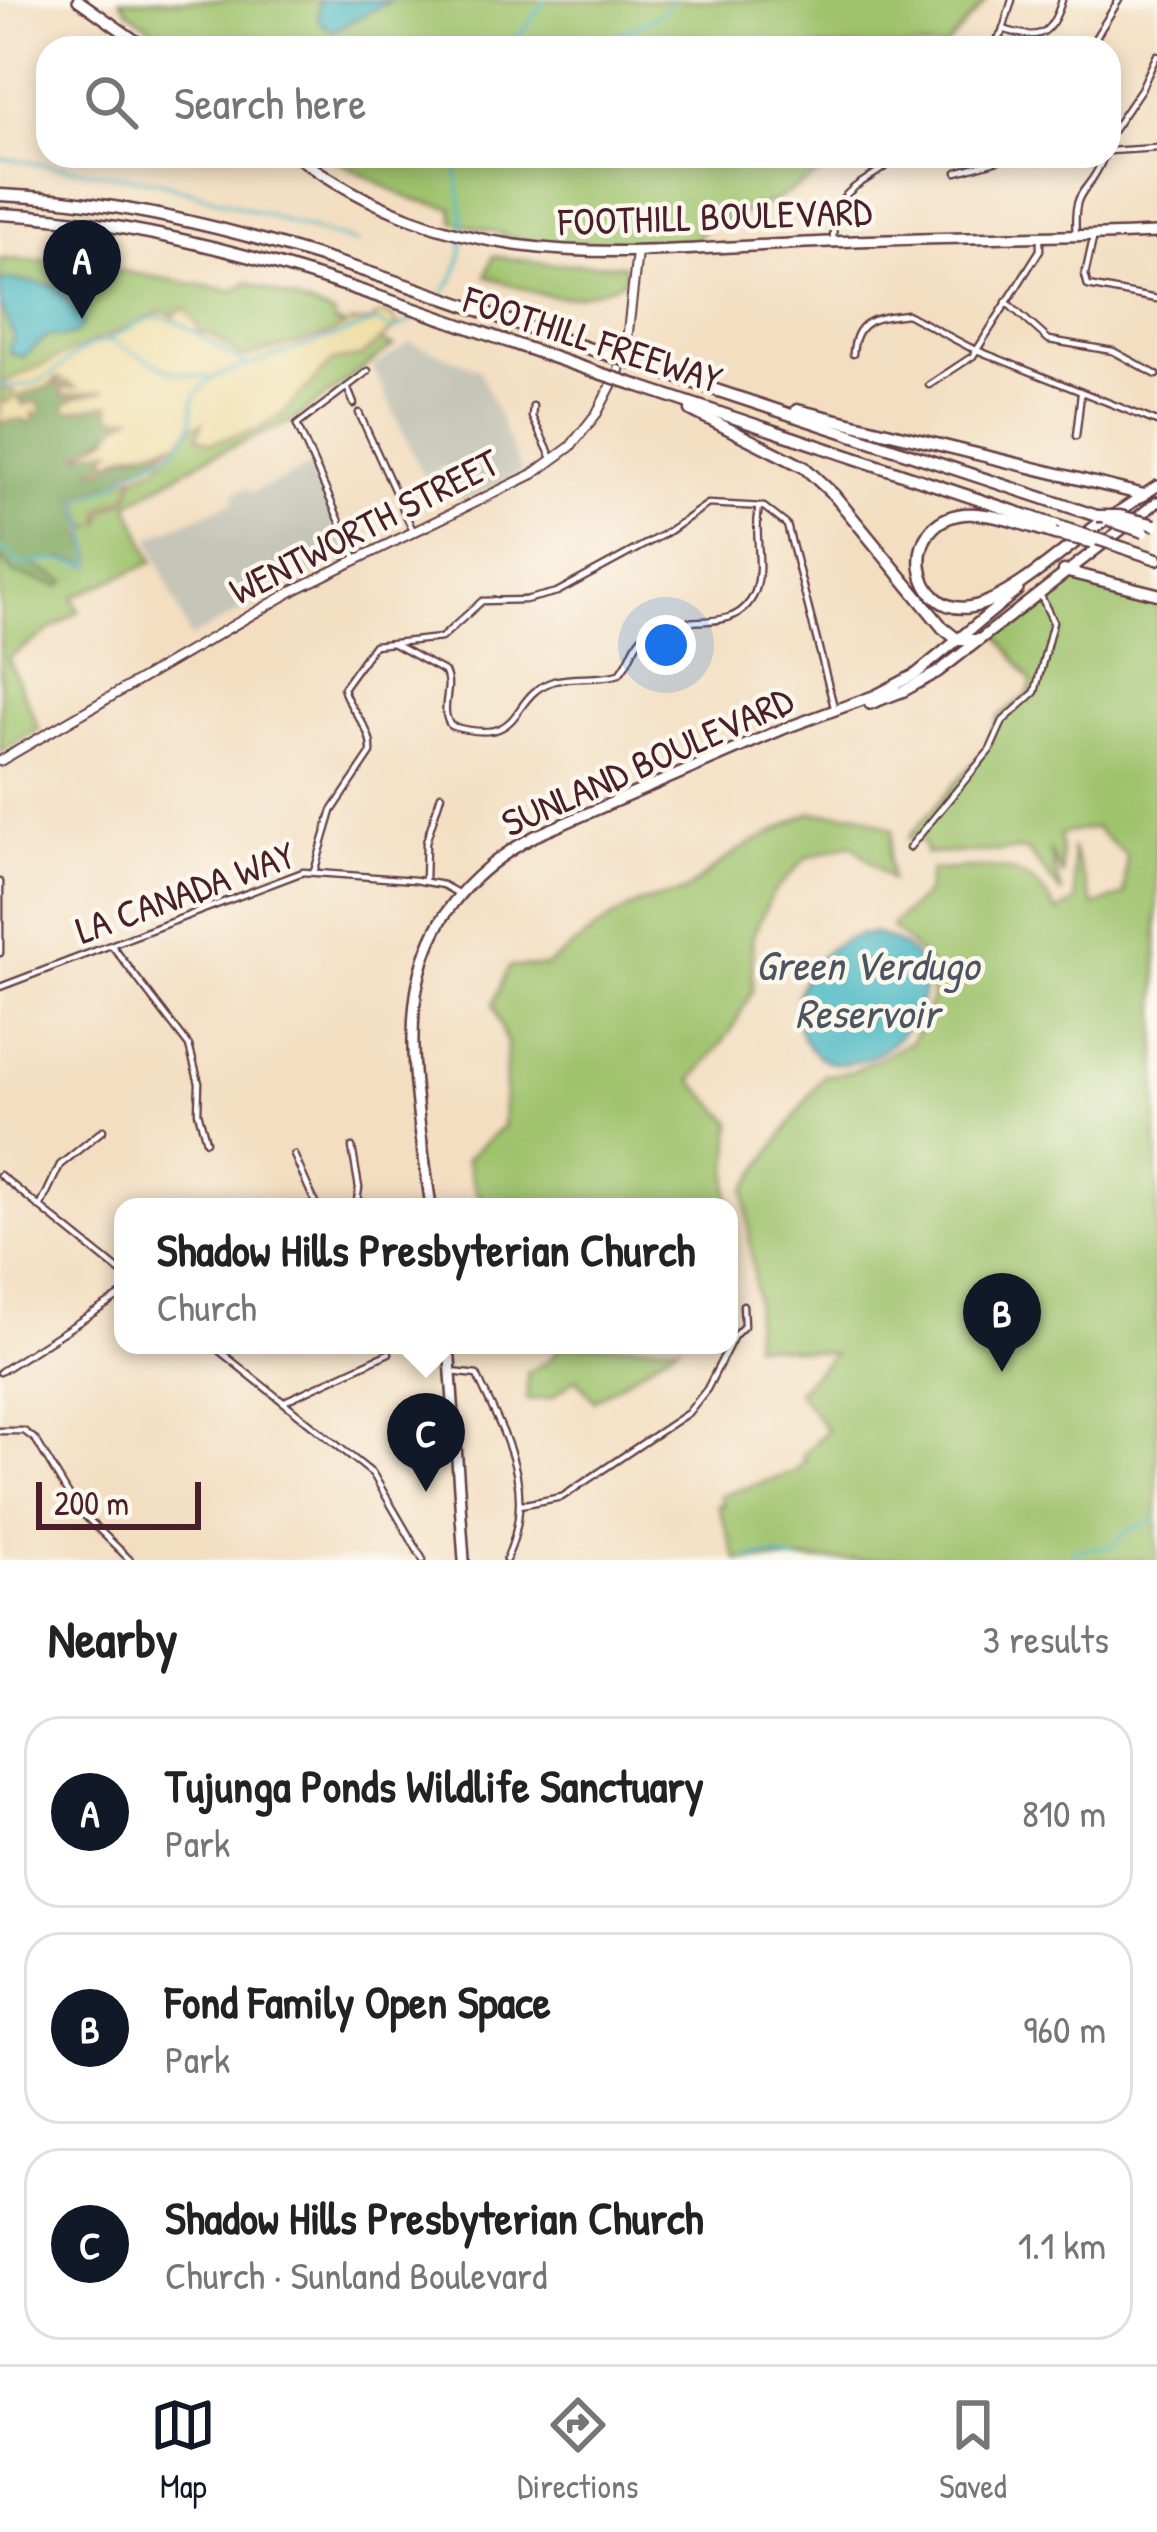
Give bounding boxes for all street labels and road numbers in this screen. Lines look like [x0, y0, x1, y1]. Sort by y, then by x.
street label: FOOTHILL BOULEVARD [556, 184, 873, 247]
street label: FOOTHILL FREEWAY [456, 271, 729, 405]
street label: WENTWORTH STREET [220, 434, 508, 616]
street label: SUNLAND BOULEVARD [493, 672, 801, 849]
street label: LA CANADA WAY [68, 827, 302, 956]

